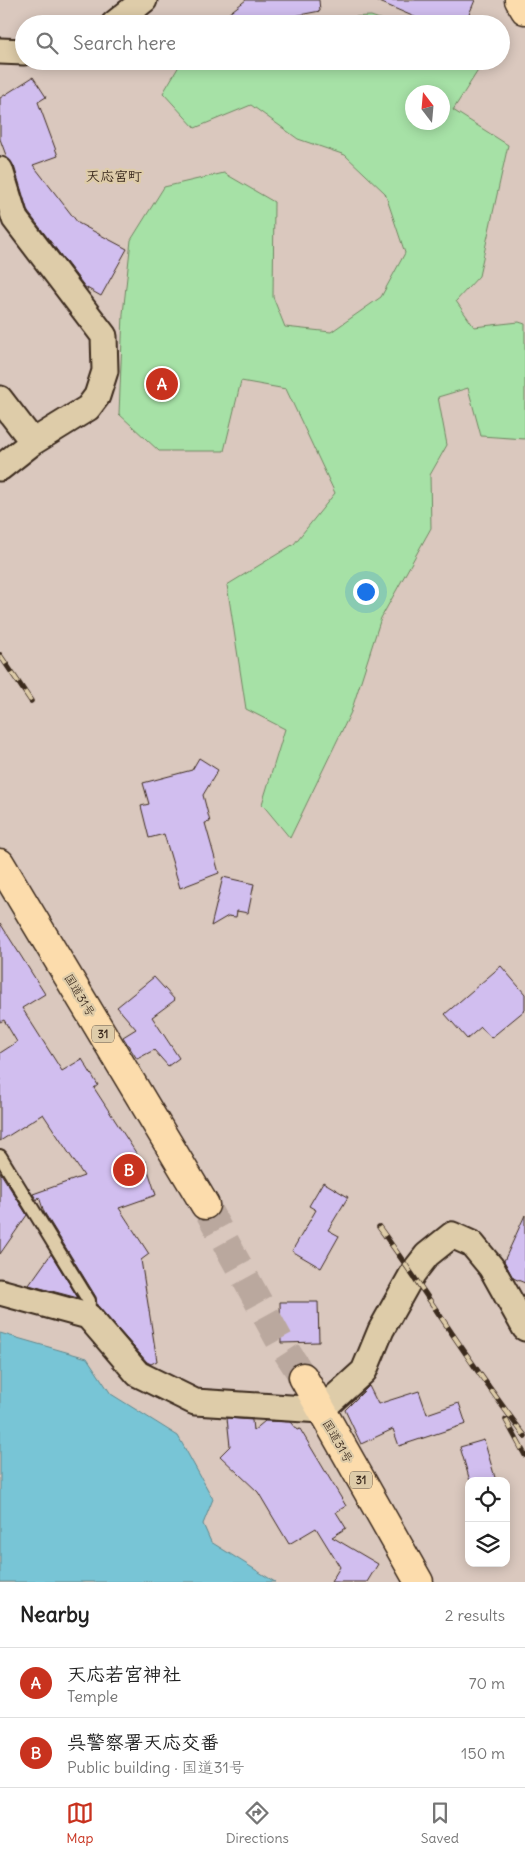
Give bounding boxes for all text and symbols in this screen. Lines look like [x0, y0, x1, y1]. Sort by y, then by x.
search box [15, 15, 510, 70]
icon: search [33, 29, 61, 57]
text: Search here [73, 31, 176, 55]
north arrow [405, 85, 450, 130]
district label: 天応宮町 [86, 167, 142, 185]
pin: A [146, 365, 178, 403]
your location [353, 579, 379, 605]
street label: 国道31号 [61, 971, 99, 1019]
road number: 31 [92, 1026, 114, 1042]
pin: B [113, 1151, 145, 1189]
street label: 国道31号 [320, 1417, 356, 1465]
road number: 31 [350, 1472, 372, 1488]
map controls [465, 1477, 510, 1567]
button: locate [465, 1477, 510, 1522]
button: layers [465, 1522, 510, 1567]
text: Nearby [20, 1601, 90, 1628]
text: 2 results [445, 1605, 505, 1625]
text: 天応若宮神社 [67, 1662, 181, 1686]
text: A [31, 1673, 41, 1693]
text: 70 m [469, 1673, 505, 1693]
text: Temple [67, 1686, 118, 1706]
text: 呉警察署天応交番 [67, 1730, 219, 1754]
text: B [31, 1743, 41, 1763]
text: 150 m [461, 1743, 505, 1763]
text: Public building · 国道31号 [67, 1757, 245, 1777]
tab: Map [66, 1799, 94, 1847]
tab: Directions [226, 1799, 289, 1847]
tab: Saved [421, 1799, 459, 1847]

